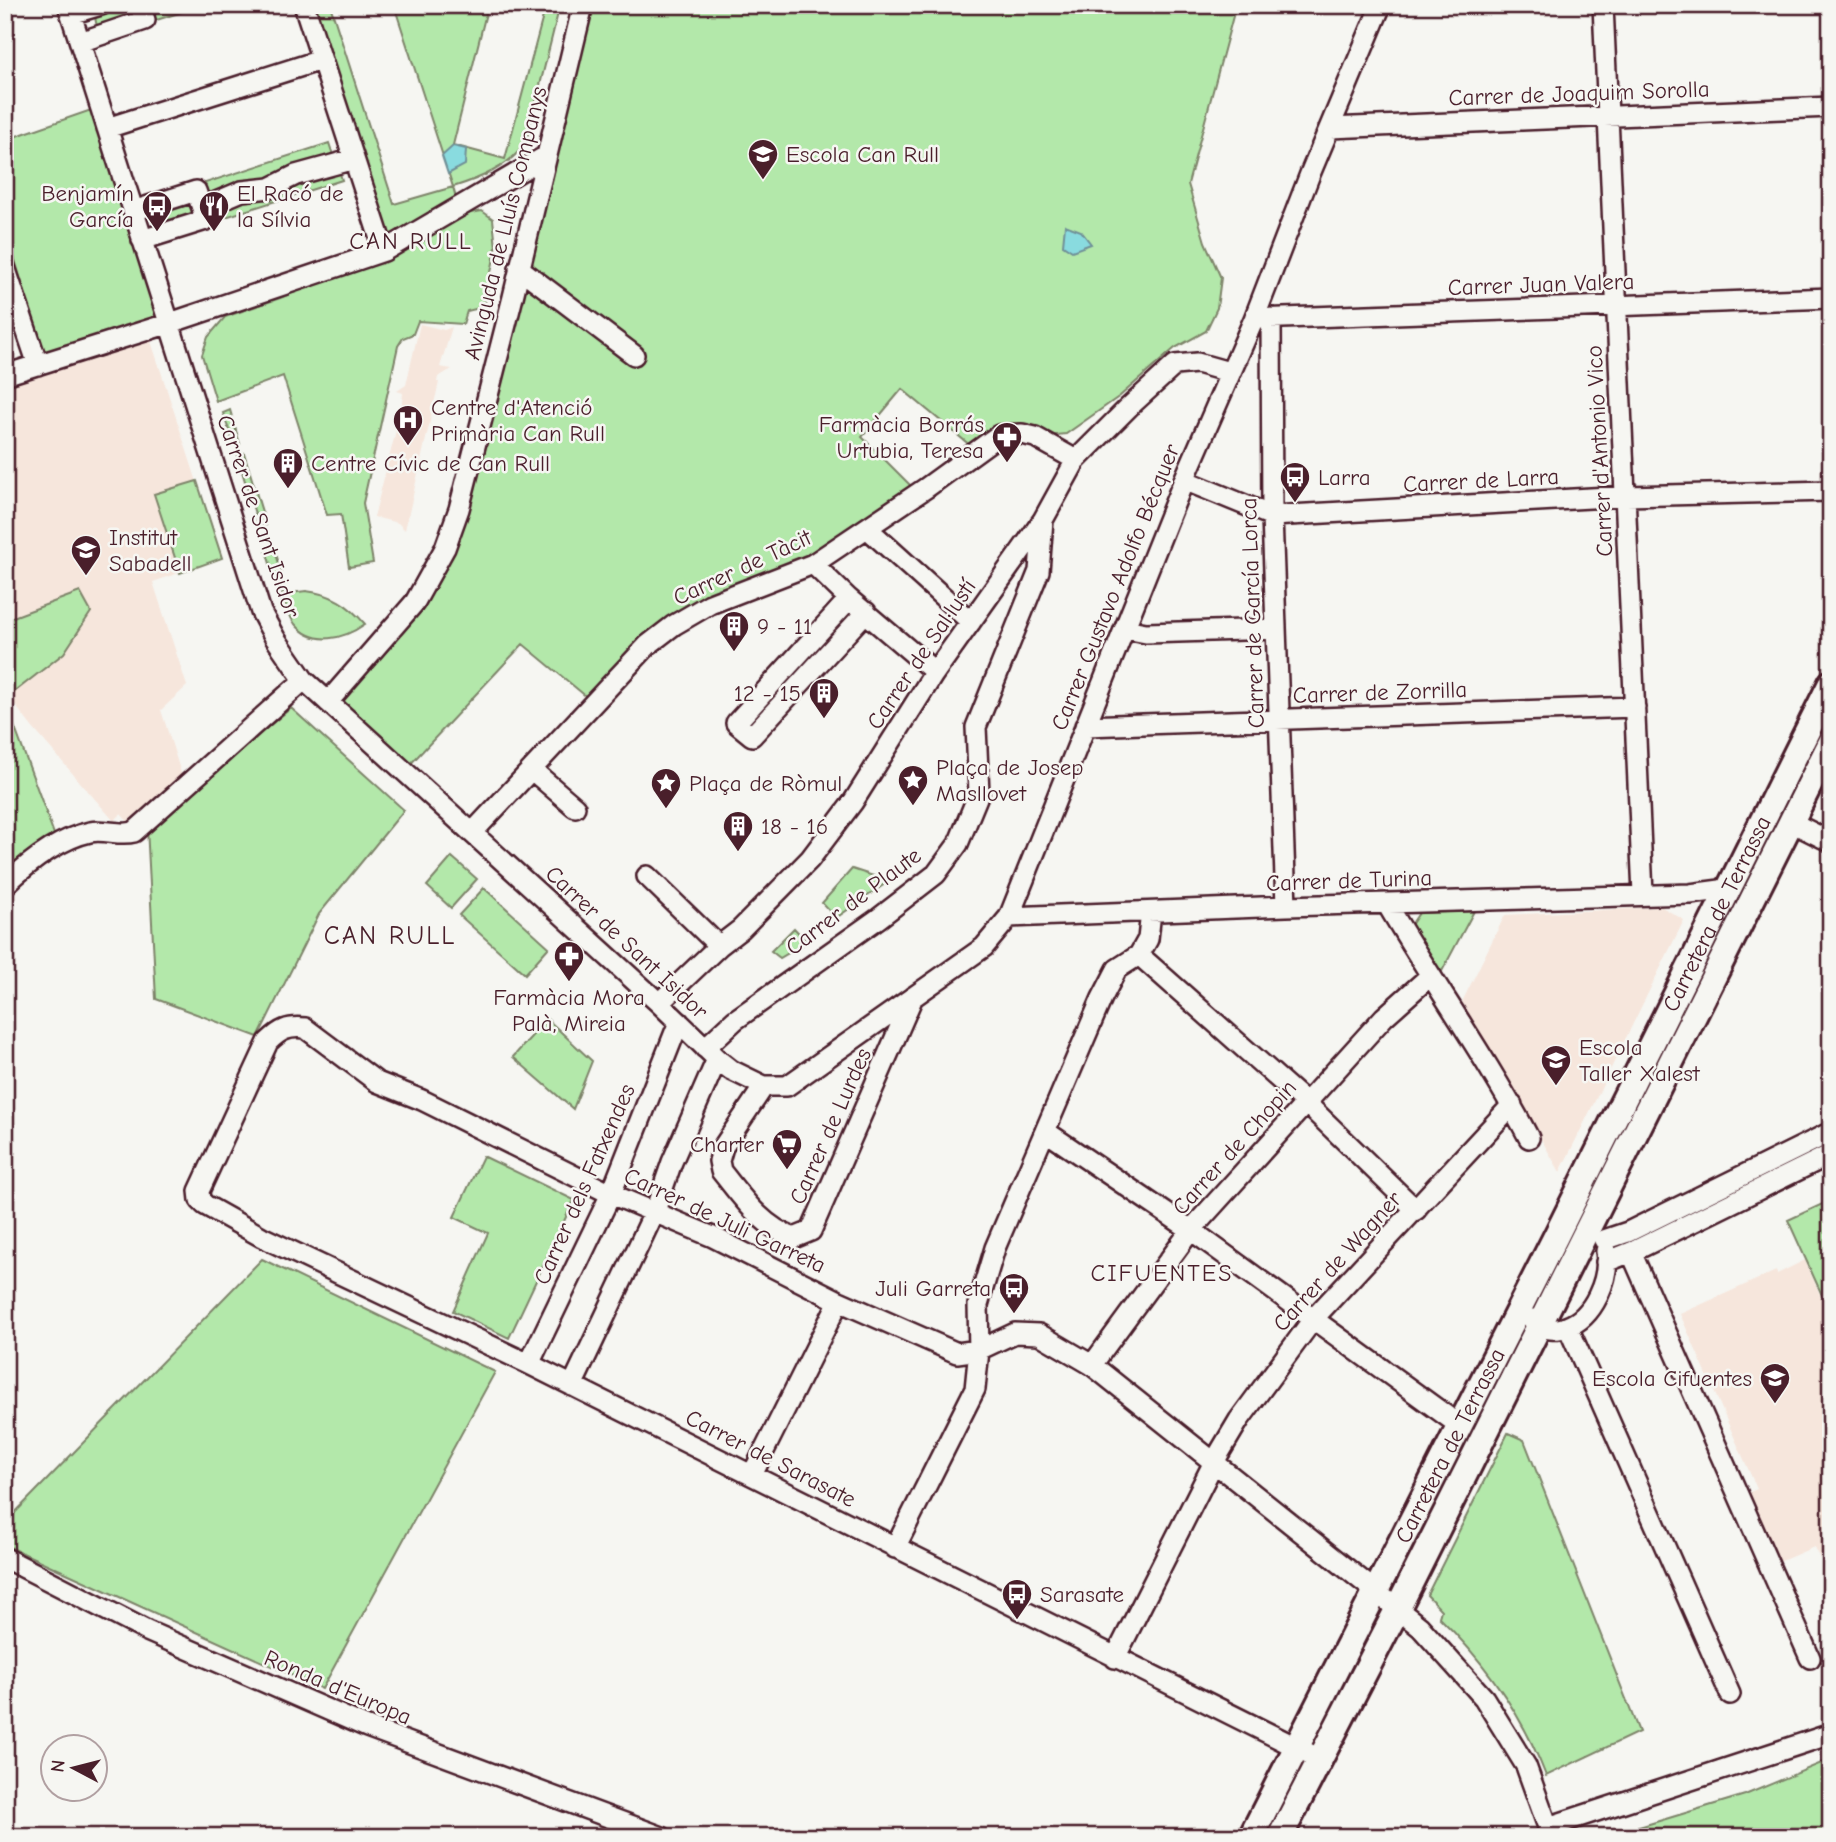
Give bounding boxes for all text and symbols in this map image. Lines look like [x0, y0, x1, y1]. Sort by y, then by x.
street label: Carrer de Joaquim Sorolla [1448, 75, 1710, 112]
street label: Avinguda de Lluís Companys [458, 84, 553, 363]
school or university icon: Escola Can Rull [746, 137, 780, 181]
place label: Escola Can Rull [786, 141, 939, 168]
place label: Benjamín García [41, 180, 134, 233]
place label: El Racó de la Sílvia [237, 180, 344, 233]
bus stop icon: Benjamín García [140, 189, 174, 233]
restaurant icon: El Racó de la Sílvia [197, 189, 231, 233]
district label: CAN RULL [349, 227, 473, 255]
street label: Carrer Juan Valera [1447, 268, 1635, 301]
street label: Carrer d'Antonio Vico [1580, 345, 1619, 557]
place label: Centre d'Atenció Primària Can Rull [431, 394, 605, 447]
hospital icon: Centre d'Atenció Primària Can Rull [391, 403, 425, 447]
street label: Carrer de Sant Isidor [211, 411, 306, 622]
place label: Farmàcia Borrás Urtubia, Teresa [819, 411, 984, 464]
pharmacy icon: Farmàcia Borrás Urtubia, Teresa [990, 420, 1024, 464]
street label: Carrer Gustavo Adolfo Bécquer [1046, 439, 1186, 734]
building icon: Centre Cívic de Can Rull [271, 446, 305, 490]
place label: Centre Cívic de Can Rull [311, 450, 550, 477]
bus stop icon: Larra [1278, 460, 1312, 504]
street label: Carrer de Larra [1402, 463, 1560, 498]
place label: Larra [1318, 464, 1371, 491]
street label: Carrer de García Lorca [1235, 497, 1270, 729]
street label: Carrer de Tàcit [669, 523, 817, 611]
place label: Institut Sabadell [109, 524, 192, 577]
school or university icon: Institut Sabadell [69, 533, 103, 577]
street label: Carrer de Sal·lustí [861, 573, 982, 735]
building icon: 9 - 11 [717, 609, 751, 653]
place label: 9 - 11 [757, 613, 812, 640]
building icon: 12 - 15 [807, 676, 841, 720]
street label: Carrer de Zorrilla [1292, 676, 1468, 709]
place label: 12 - 15 [734, 680, 801, 707]
place label: Plaça de Josep Masllovet [936, 754, 1084, 807]
place icon: Plaça de Josep Masllovet [896, 763, 930, 807]
place icon: Plaça de Ròmul [649, 766, 683, 810]
place label: Plaça de Ròmul [689, 770, 842, 797]
building icon: 18 - 16 [721, 809, 755, 853]
street label: Carretera de Terrassa [1657, 812, 1777, 1016]
place label: 18 - 16 [761, 813, 828, 840]
street label: Carrer de Plaute [780, 842, 926, 961]
street label: Carrer de Sant Isidor [540, 860, 714, 1025]
street label: Carrer de Turina [1265, 864, 1433, 897]
district label: CAN RULL [324, 921, 456, 951]
pharmacy icon: Farmàcia Mora Palà, Mireia [552, 939, 586, 983]
place label: Farmàcia Mora Palà, Mireia [493, 984, 645, 1037]
place label: Escola Taller Xalest [1579, 1034, 1701, 1087]
school or university icon: Escola Taller Xalest [1539, 1043, 1573, 1087]
street label: Carrer de Lurdes [784, 1044, 877, 1209]
street label: Carrer de Chopin [1167, 1074, 1302, 1220]
street label: Carrer dels Fatxendes [528, 1080, 641, 1289]
supermarket icon: Charter [770, 1127, 804, 1171]
place label: Charter [690, 1131, 765, 1158]
street label: Carrer de Juli Garreta [620, 1162, 830, 1279]
street label: Carrer de Wagner [1267, 1185, 1408, 1337]
district label: CIFUENTES [1090, 1259, 1234, 1287]
bus stop icon: Juli Garreta [997, 1271, 1031, 1315]
place label: Juli Garreta [875, 1275, 991, 1302]
street label: Carretera de Terrassa [1389, 1344, 1511, 1548]
school or university icon: Escola Cifuentes [1758, 1361, 1792, 1405]
place label: Escola Cifuentes [1592, 1365, 1752, 1392]
street label: Carrer de Sarasate [681, 1404, 860, 1513]
bus stop icon: Sarasate [1000, 1577, 1034, 1621]
place label: Sarasate [1040, 1581, 1124, 1608]
street label: Ronda d'Europa [260, 1644, 416, 1731]
north arrow [38, 1734, 108, 1804]
text: N [46, 1759, 70, 1774]

